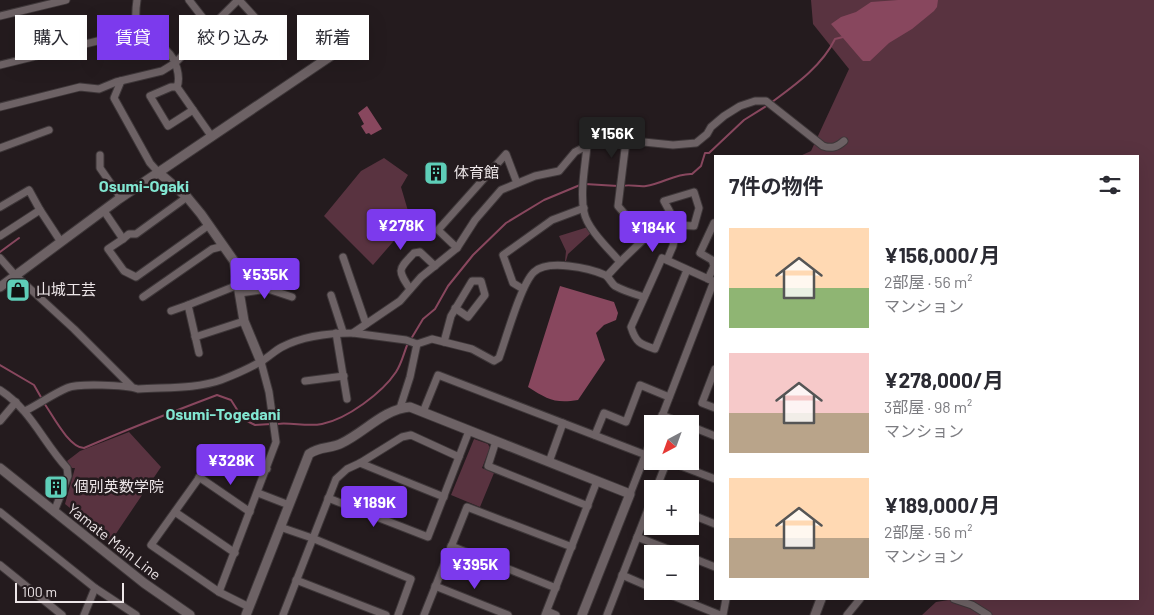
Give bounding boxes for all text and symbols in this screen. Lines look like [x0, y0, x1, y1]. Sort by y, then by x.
chip: 購入 [15, 15, 87, 60]
chip: 賃貸 [97, 15, 169, 60]
chip: 絞り込み [179, 15, 287, 60]
chip: 新着 [297, 15, 369, 60]
pin: ¥156K [577, 116, 647, 159]
text: ¥156K [590, 123, 634, 142]
building icon: 体育館 [423, 160, 449, 186]
place label: 体育館 [454, 163, 499, 181]
icon: filters [1096, 171, 1124, 199]
text: 7件の物件 [729, 173, 823, 198]
district label: Osumi-Ogaki [99, 176, 189, 195]
pin: ¥278K [366, 208, 436, 251]
pin: ¥184K [618, 210, 688, 253]
text: ¥278K [378, 215, 424, 234]
text: ¥184K [631, 217, 676, 236]
text: ¥156,000/月 [884, 242, 1000, 267]
icon: home [769, 248, 829, 308]
pin: ¥535K [230, 258, 300, 300]
text: ¥535K [242, 264, 288, 283]
text: 2部屋 · 56 m² [884, 272, 972, 291]
shop icon: 山城工芸 [5, 277, 31, 303]
place label: 山城工芸 [36, 280, 96, 298]
text: マンション [884, 296, 964, 315]
text: ¥278,000/月 [884, 367, 1004, 392]
icon: home [769, 373, 829, 433]
text: 3部屋 · 98 m² [884, 397, 972, 416]
district label: Osumi-Togedani [165, 404, 281, 423]
north arrow [644, 415, 699, 470]
map controls [644, 415, 699, 600]
text: マンション [884, 421, 964, 440]
pin: ¥328K [196, 444, 266, 486]
text: ¥328K [207, 450, 255, 469]
building icon: 個別英数学院 [43, 474, 69, 500]
place label: 個別英数学院 [74, 477, 164, 495]
button: + [644, 480, 699, 535]
pin: ¥189K [339, 486, 409, 528]
text: ¥189K [352, 492, 396, 511]
text: ¥189,000/月 [884, 492, 1000, 517]
icon: home [769, 498, 829, 558]
street label: Yamate Main Line [64, 499, 165, 583]
text: 2部屋 · 56 m² [884, 522, 972, 541]
button: − [644, 545, 699, 600]
text: マンション [884, 546, 964, 565]
pin: ¥395K [440, 548, 510, 590]
text: ¥395K [452, 554, 498, 573]
scale bar [15, 580, 124, 603]
text: 100 m [22, 583, 57, 600]

